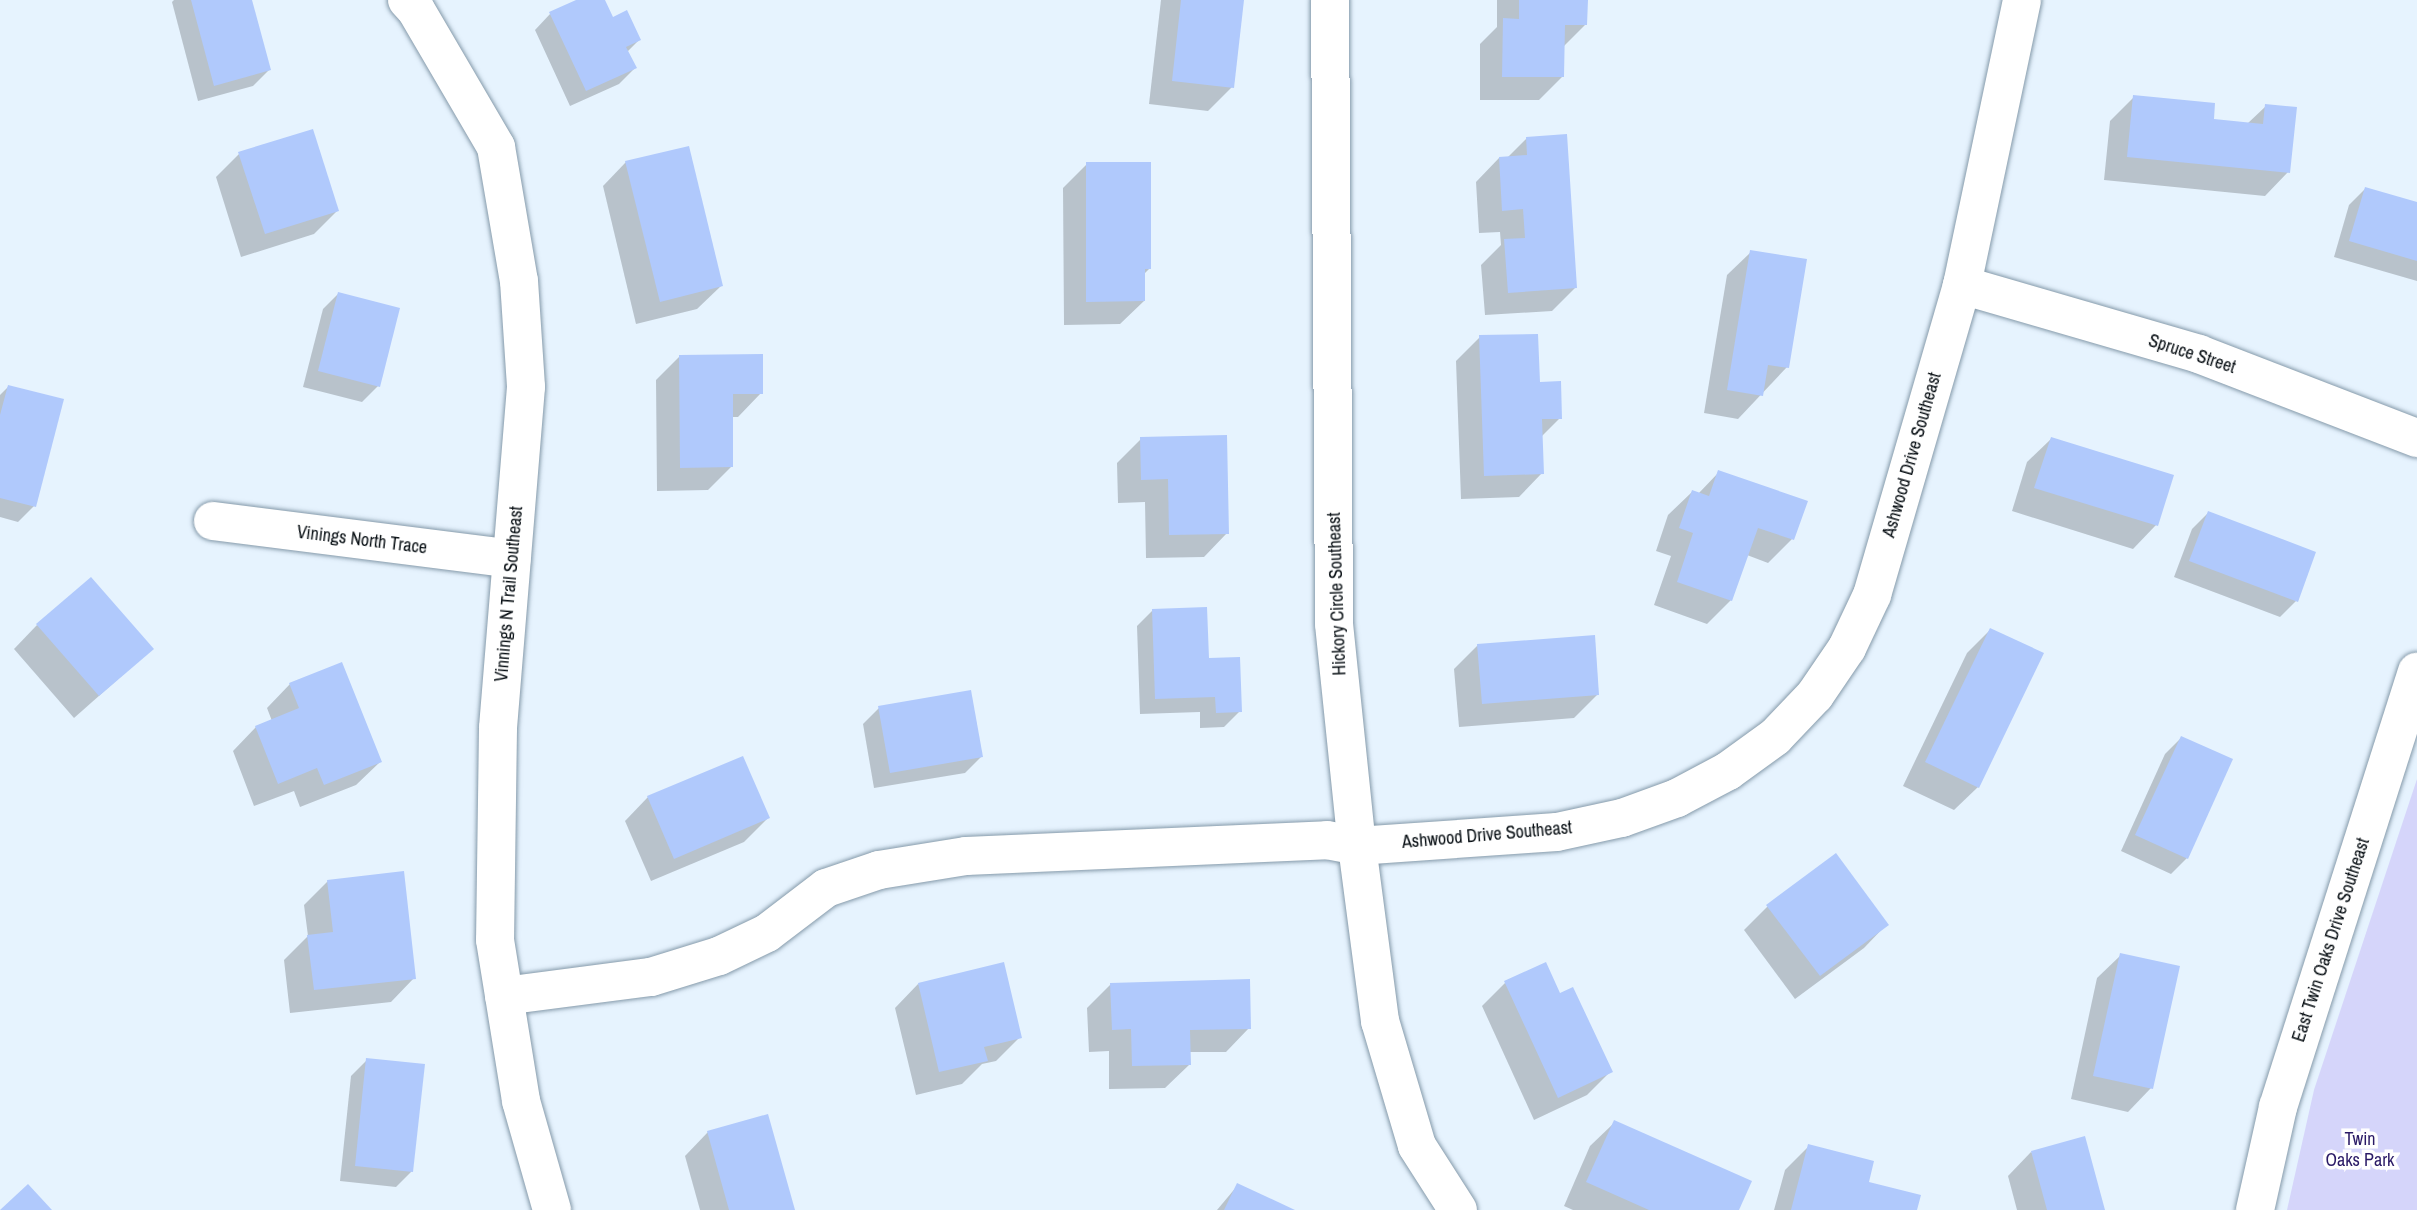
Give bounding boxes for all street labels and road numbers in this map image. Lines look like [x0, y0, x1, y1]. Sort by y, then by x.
street label: Spruce Street [2146, 330, 2238, 378]
street label: Ashwood Drive Southeast [1878, 370, 1946, 540]
street label: Vinnings N Trail Southeast [491, 505, 527, 683]
street label: Hickory Circle Southeast [1323, 512, 1351, 676]
street label: Vinings North Trace [296, 521, 428, 559]
street label: Ashwood Drive Southeast [1401, 817, 1573, 853]
street label: East Twin Oaks Drive Southeast [2288, 835, 2374, 1045]

